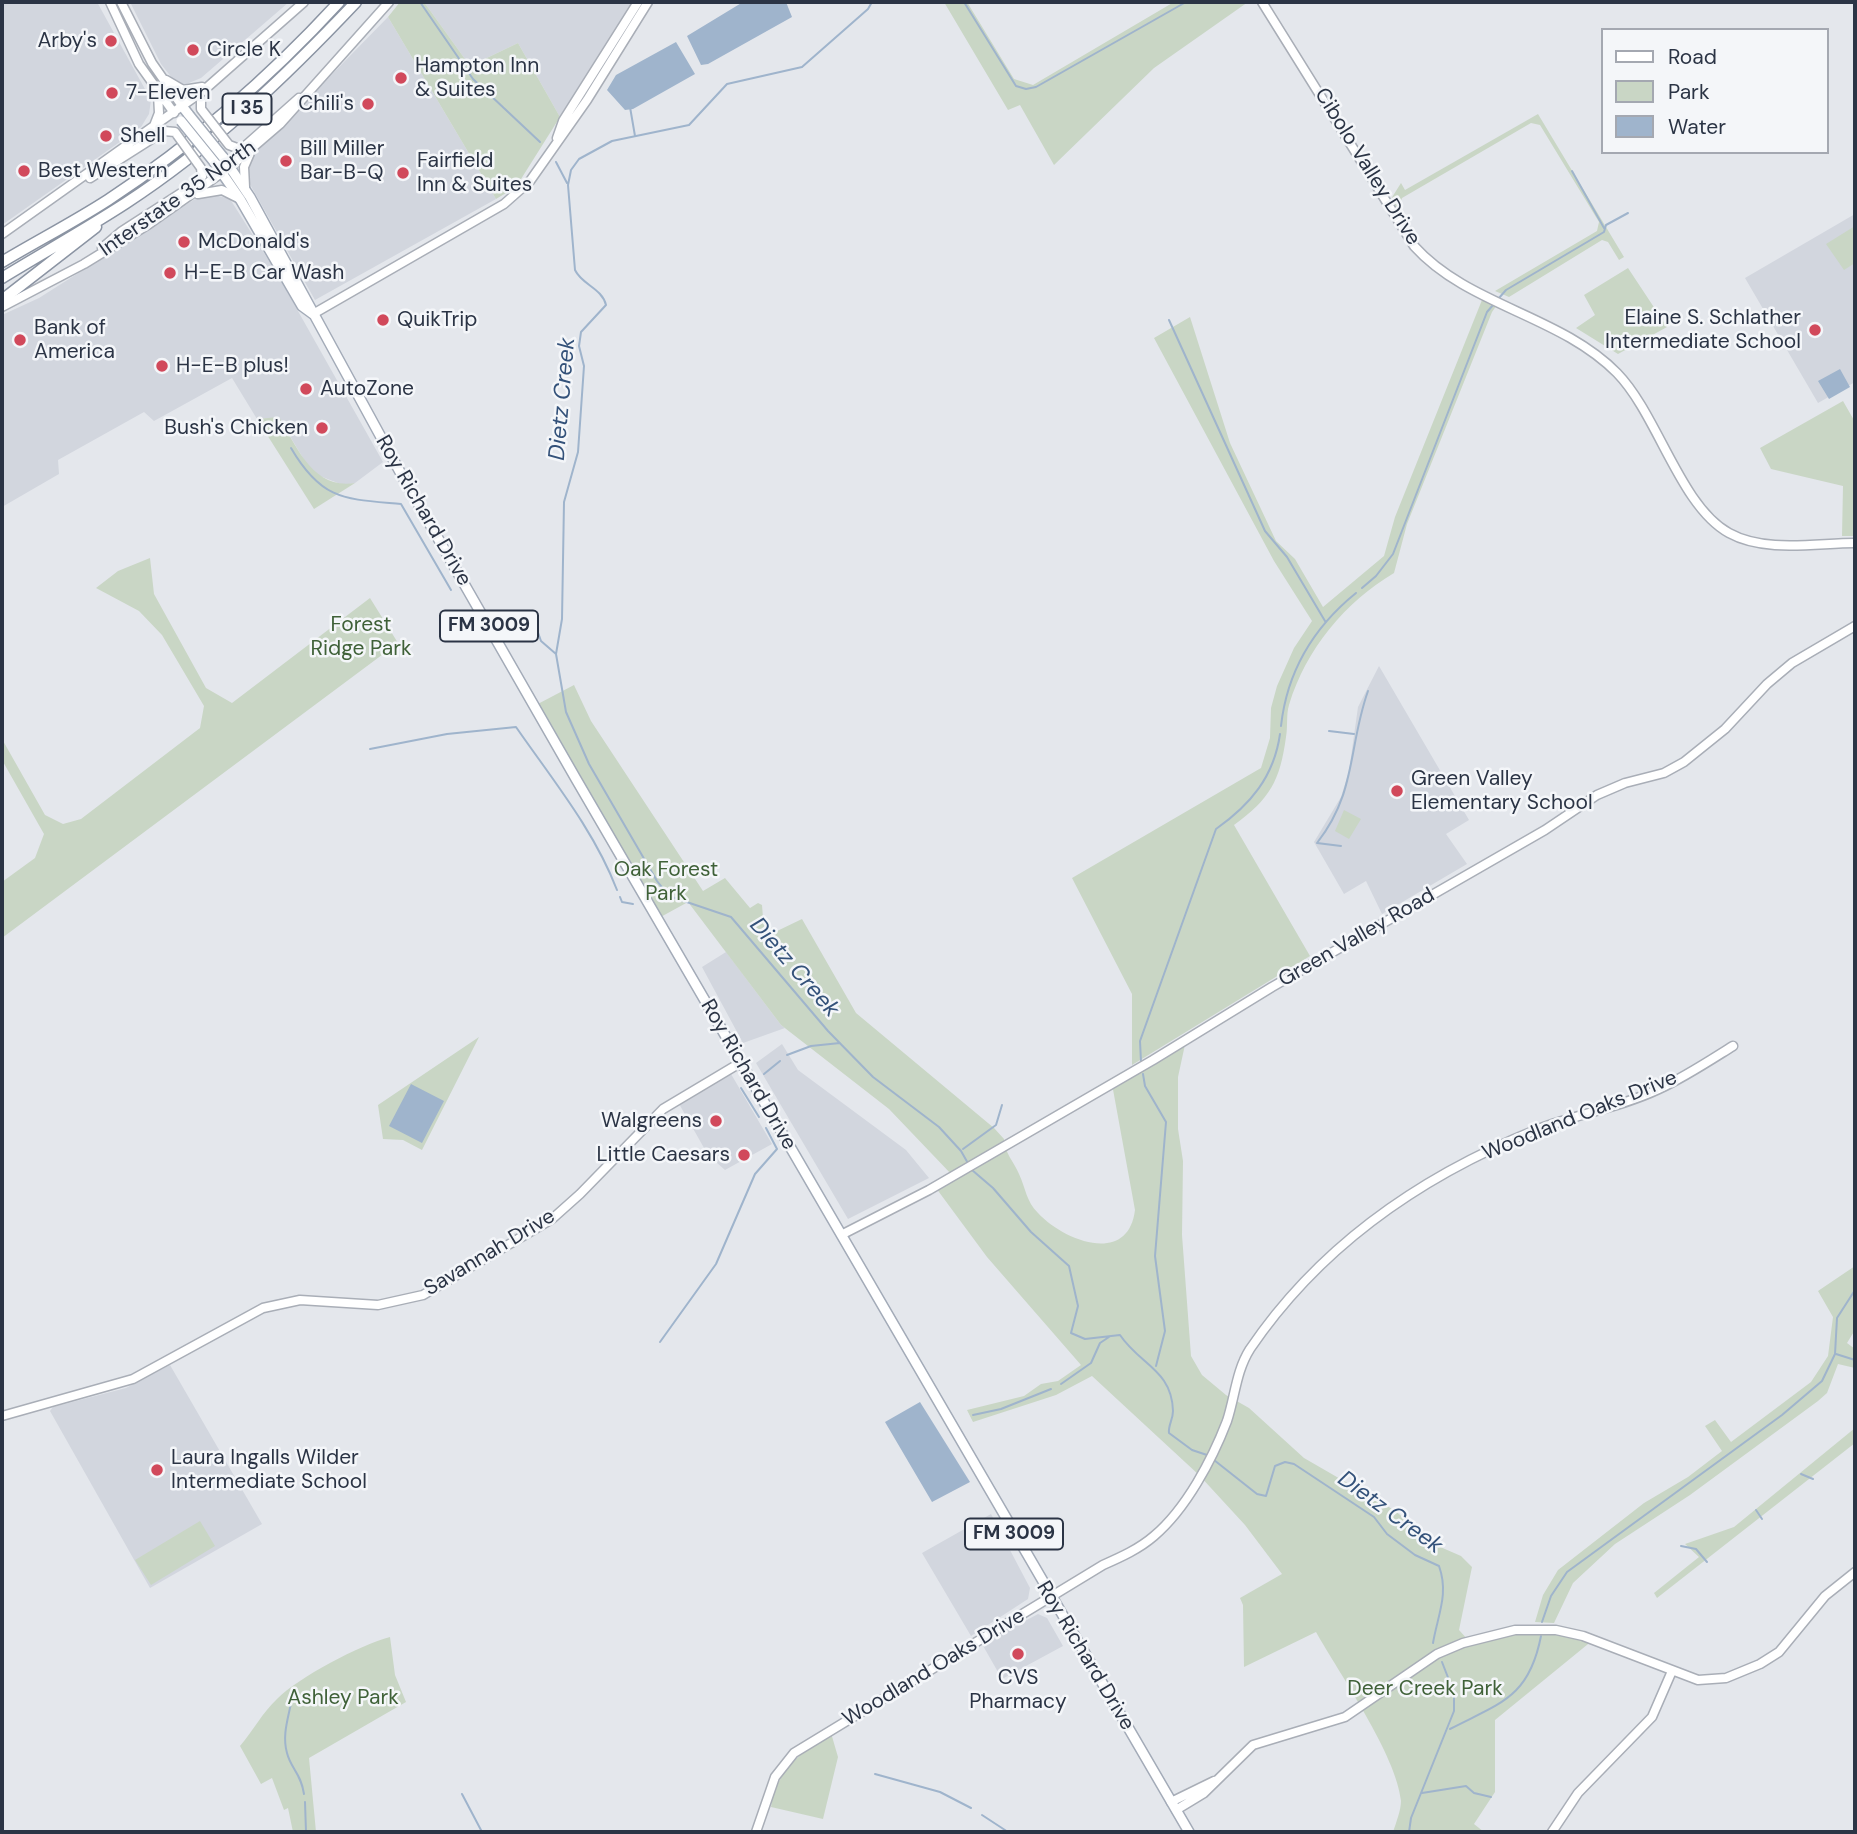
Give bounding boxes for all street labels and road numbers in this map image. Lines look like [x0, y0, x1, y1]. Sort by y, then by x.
street label: Cibolo Valley Drive [1308, 84, 1426, 250]
road number: I 35 [222, 94, 272, 124]
street label: Interstate 35 North [95, 136, 261, 262]
street label: Roy Richard Drive [370, 431, 476, 591]
road number: FM 3009 [440, 610, 538, 642]
street label: Green Valley Road [1274, 883, 1440, 993]
street label: Roy Richard Drive [695, 995, 801, 1155]
street label: Woodland Oaks Drive [1479, 1065, 1681, 1167]
street label: Savannah Drive [420, 1204, 560, 1302]
road number: FM 3009 [965, 1518, 1063, 1550]
street label: Roy Richard Drive [1031, 1577, 1139, 1735]
street label: Woodland Oaks Drive [838, 1604, 1030, 1732]

